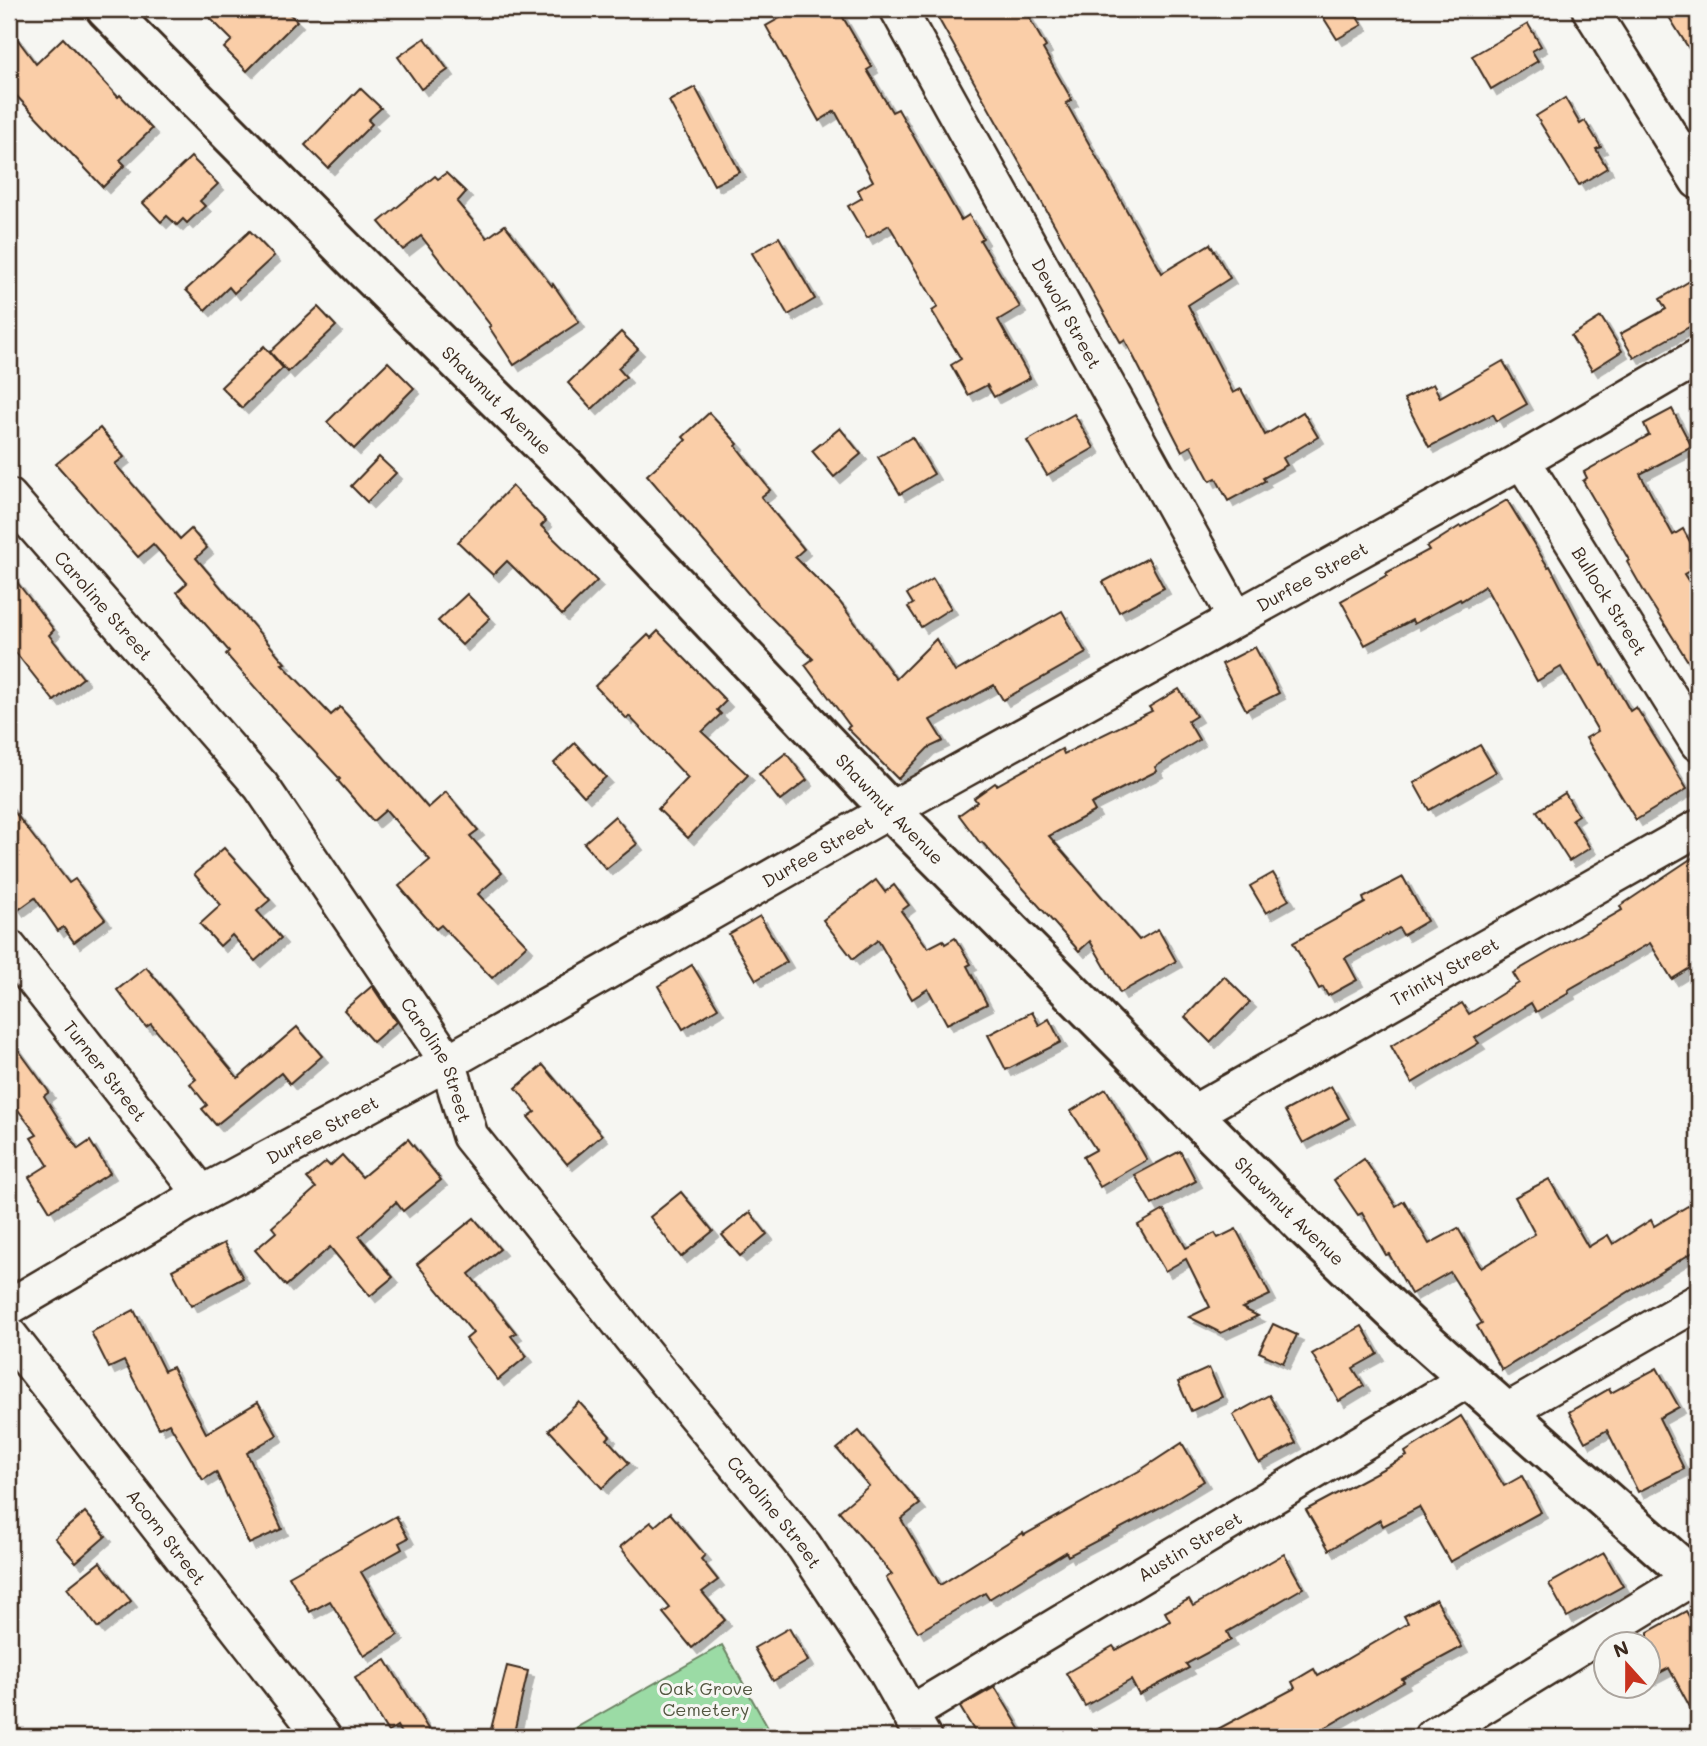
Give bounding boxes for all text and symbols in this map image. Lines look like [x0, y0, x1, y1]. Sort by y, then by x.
street label: Dewolf Street [1027, 254, 1107, 373]
street label: Shawmut Avenue [437, 340, 557, 460]
street label: Durfee Street [1252, 536, 1372, 617]
street label: Bullock Street [1567, 542, 1653, 660]
street label: Caroline Street [49, 546, 158, 665]
street label: Shawmut Avenue [831, 748, 949, 869]
street label: Durfee Street [758, 810, 877, 892]
street label: Trinity Street [1386, 931, 1503, 1011]
street label: Caroline Street [396, 992, 477, 1125]
street label: Turner Street [58, 1015, 152, 1126]
street label: Durfee Street [262, 1090, 382, 1169]
street label: Shawmut Avenue [1229, 1151, 1350, 1271]
street label: Caroline Street [722, 1451, 827, 1573]
street label: Acorn Street [121, 1484, 212, 1590]
street label: Austin Street [1133, 1506, 1246, 1587]
north arrow [1592, 1630, 1662, 1700]
text: N [1610, 1634, 1632, 1663]
park label: Oak Grove Cemetery [659, 1676, 753, 1721]

